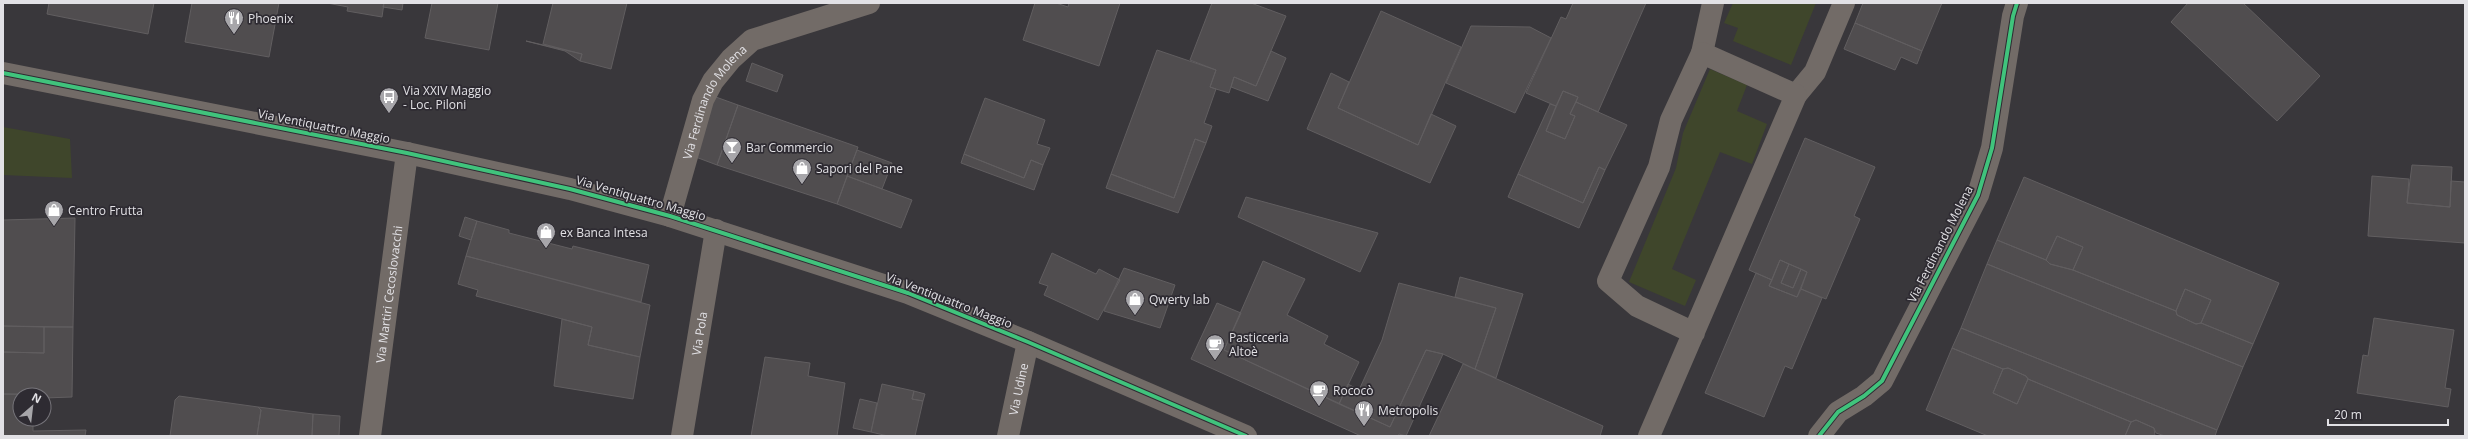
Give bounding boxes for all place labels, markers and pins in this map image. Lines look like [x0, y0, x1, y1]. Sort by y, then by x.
restaurant icon: Phoenix [223, 7, 245, 35]
place label: Phoenix [248, 10, 294, 27]
place label: Via XXIV Maggio - Loc. Piloni [403, 82, 491, 113]
bus stop icon: Via XXIV Maggio - Loc. Piloni [378, 86, 400, 114]
bar icon: Bar Commercio [721, 136, 743, 164]
place label: Bar Commercio [746, 139, 833, 156]
shop icon: Sapori del Pane [791, 157, 813, 185]
place label: Sapori del Pane [816, 160, 903, 177]
shop icon: Centro Frutta [43, 199, 65, 227]
place label: Centro Frutta [68, 202, 143, 219]
shop icon: ex Banca Intesa [535, 221, 557, 249]
place label: ex Banca Intesa [560, 224, 648, 241]
shop icon: Qwerty lab [1124, 288, 1146, 316]
place label: Qwerty lab [1149, 291, 1210, 308]
place label: Pasticceria Altoè [1229, 329, 1289, 360]
cafe icon: Pasticceria Altoè [1204, 333, 1226, 361]
cafe icon: Rococò [1308, 379, 1330, 407]
place label: Rococò [1333, 382, 1374, 399]
restaurant icon: Metropolis [1353, 399, 1375, 427]
place label: Metropolis [1378, 402, 1439, 419]

